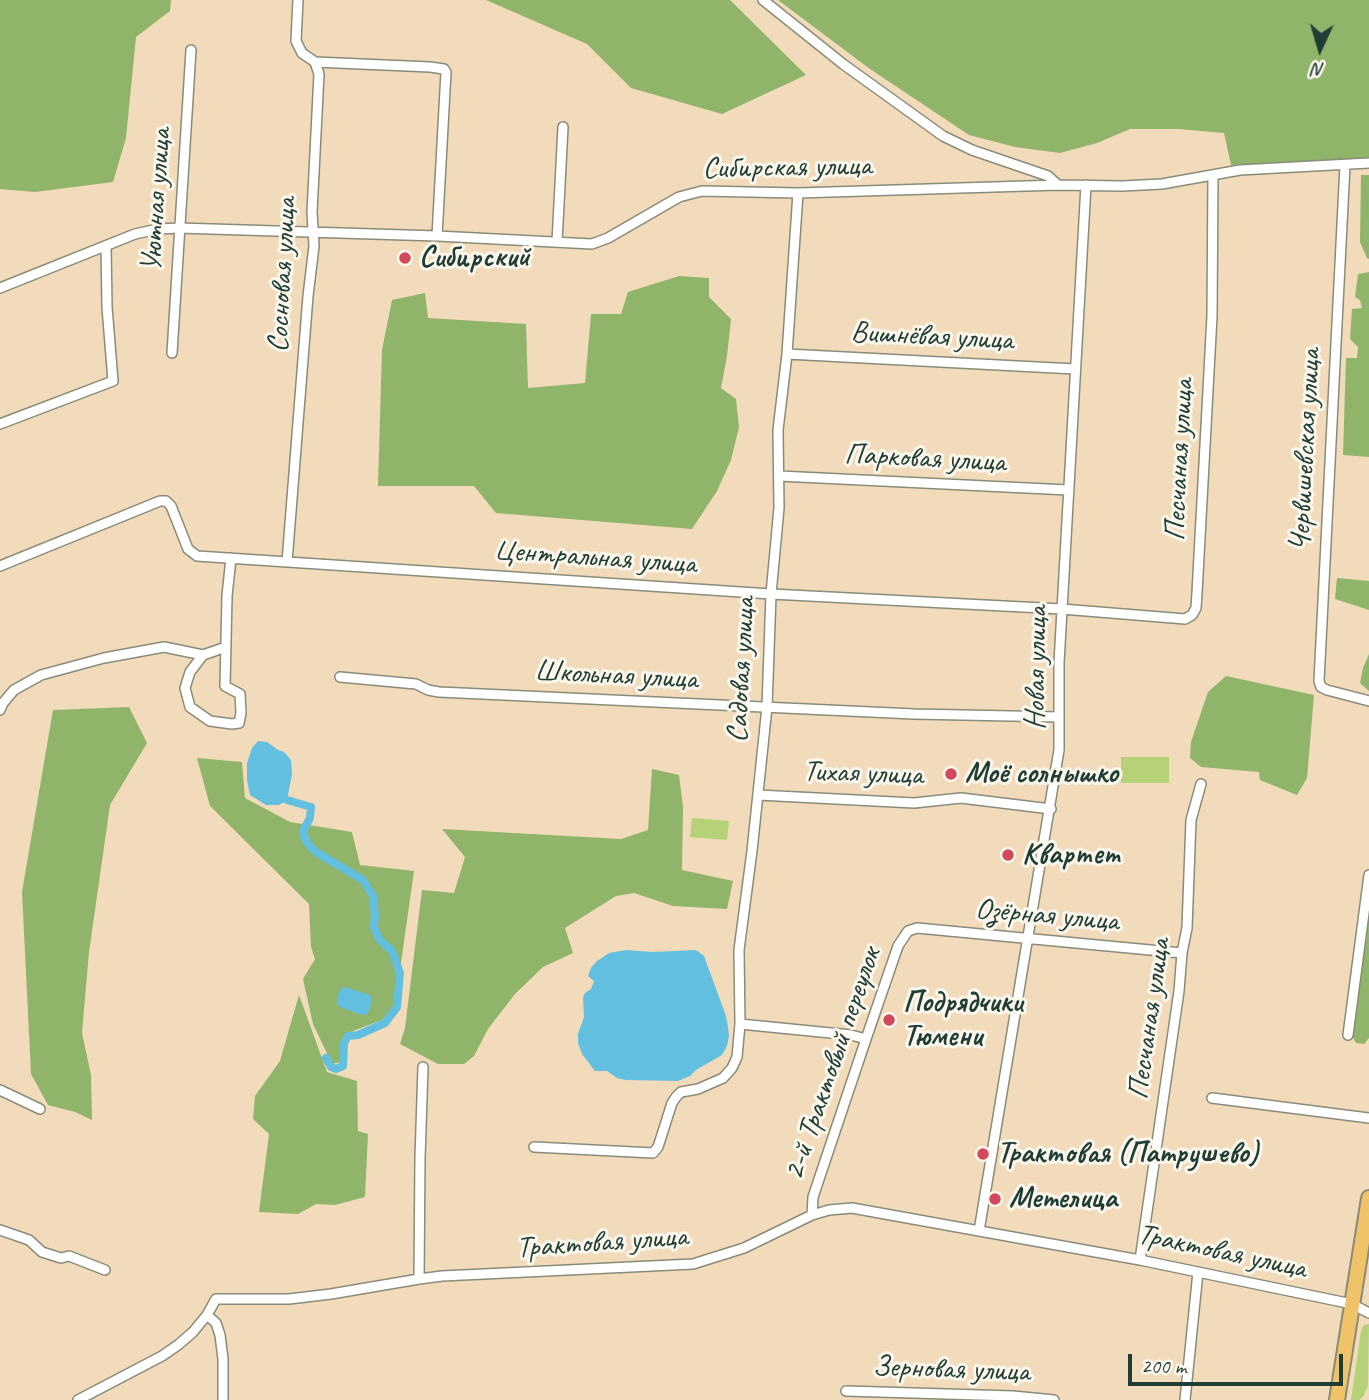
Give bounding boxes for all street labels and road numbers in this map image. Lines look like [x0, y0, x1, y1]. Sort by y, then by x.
street label: Уютная улица [134, 127, 180, 273]
street label: Сибирская улица [702, 149, 872, 187]
street label: Сосновая улица [261, 197, 305, 353]
street label: Вишнёвая улица [850, 315, 1014, 359]
street label: Червишевская улица [1283, 348, 1329, 552]
street label: Песчаная улица [1158, 378, 1202, 542]
street label: Парковая улица [843, 437, 1007, 481]
street label: Центральная улица [493, 533, 697, 583]
street label: Садовая улица [720, 596, 764, 744]
street label: Новая улица [1018, 606, 1056, 730]
street label: Школьная улица [534, 654, 698, 698]
street label: Тихая улица [803, 754, 923, 794]
street label: Озёрная улица [974, 892, 1120, 940]
street label: Песчаная улица [1121, 936, 1179, 1102]
street label: 2-й Трактовый переулок [776, 943, 890, 1185]
street label: Трактовая улица [1134, 1217, 1310, 1287]
street label: Трактовая улица [515, 1219, 689, 1267]
street label: Зерновая улица [872, 1349, 1030, 1391]

